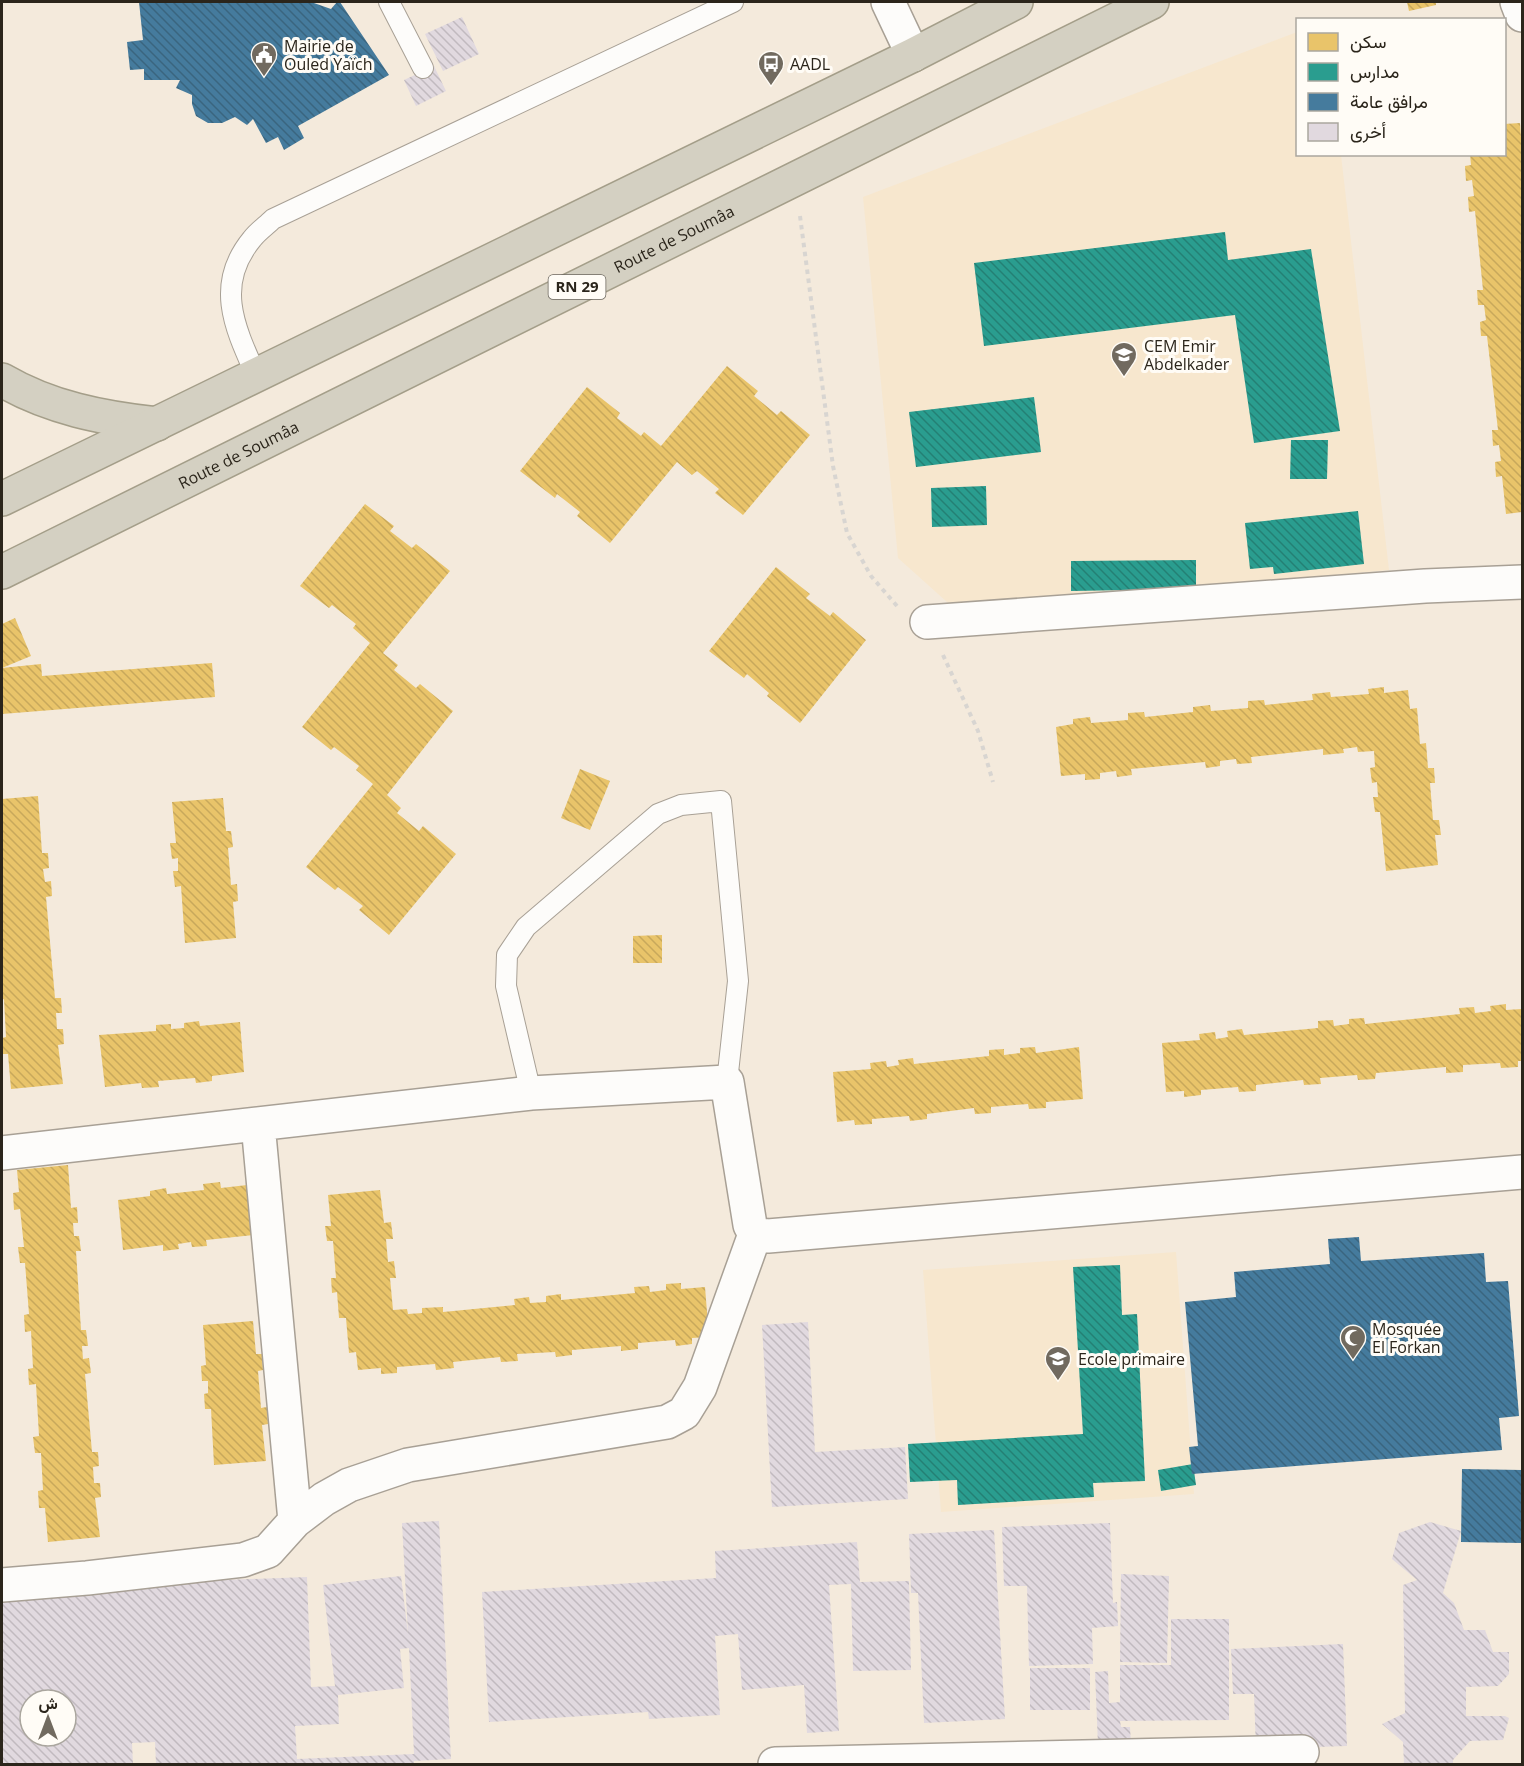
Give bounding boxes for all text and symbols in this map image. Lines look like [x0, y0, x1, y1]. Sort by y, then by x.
legend [1296, 18, 1506, 156]
text: سكن [1350, 29, 1386, 53]
place label: Mairie de Ouled Yaïch [284, 35, 373, 75]
public building icon: Mairie de Ouled Yaïch [249, 40, 279, 78]
bus stop icon: AADL [756, 49, 786, 87]
place label: AADL [790, 53, 830, 75]
text: مدارس [1350, 59, 1399, 83]
text: مرافق عامة [1350, 89, 1428, 113]
text: أخرى [1350, 119, 1386, 143]
street label: Route de Soumâa [610, 200, 738, 278]
road number: RN 29 [548, 275, 606, 299]
place label: CEM Emir Abdelkader [1144, 335, 1230, 375]
school or university icon: CEM Emir Abdelkader [1109, 340, 1139, 378]
street label: Route de Soumâa [175, 416, 303, 494]
place label: Mosquée El Forkan [1372, 1318, 1441, 1358]
mosque icon: Mosquée El Forkan [1338, 1323, 1368, 1361]
school or university icon: Ecole primaire [1043, 1344, 1073, 1382]
place label: Ecole primaire [1078, 1348, 1185, 1370]
north arrow [18, 1688, 78, 1748]
text: ش [38, 1692, 58, 1714]

